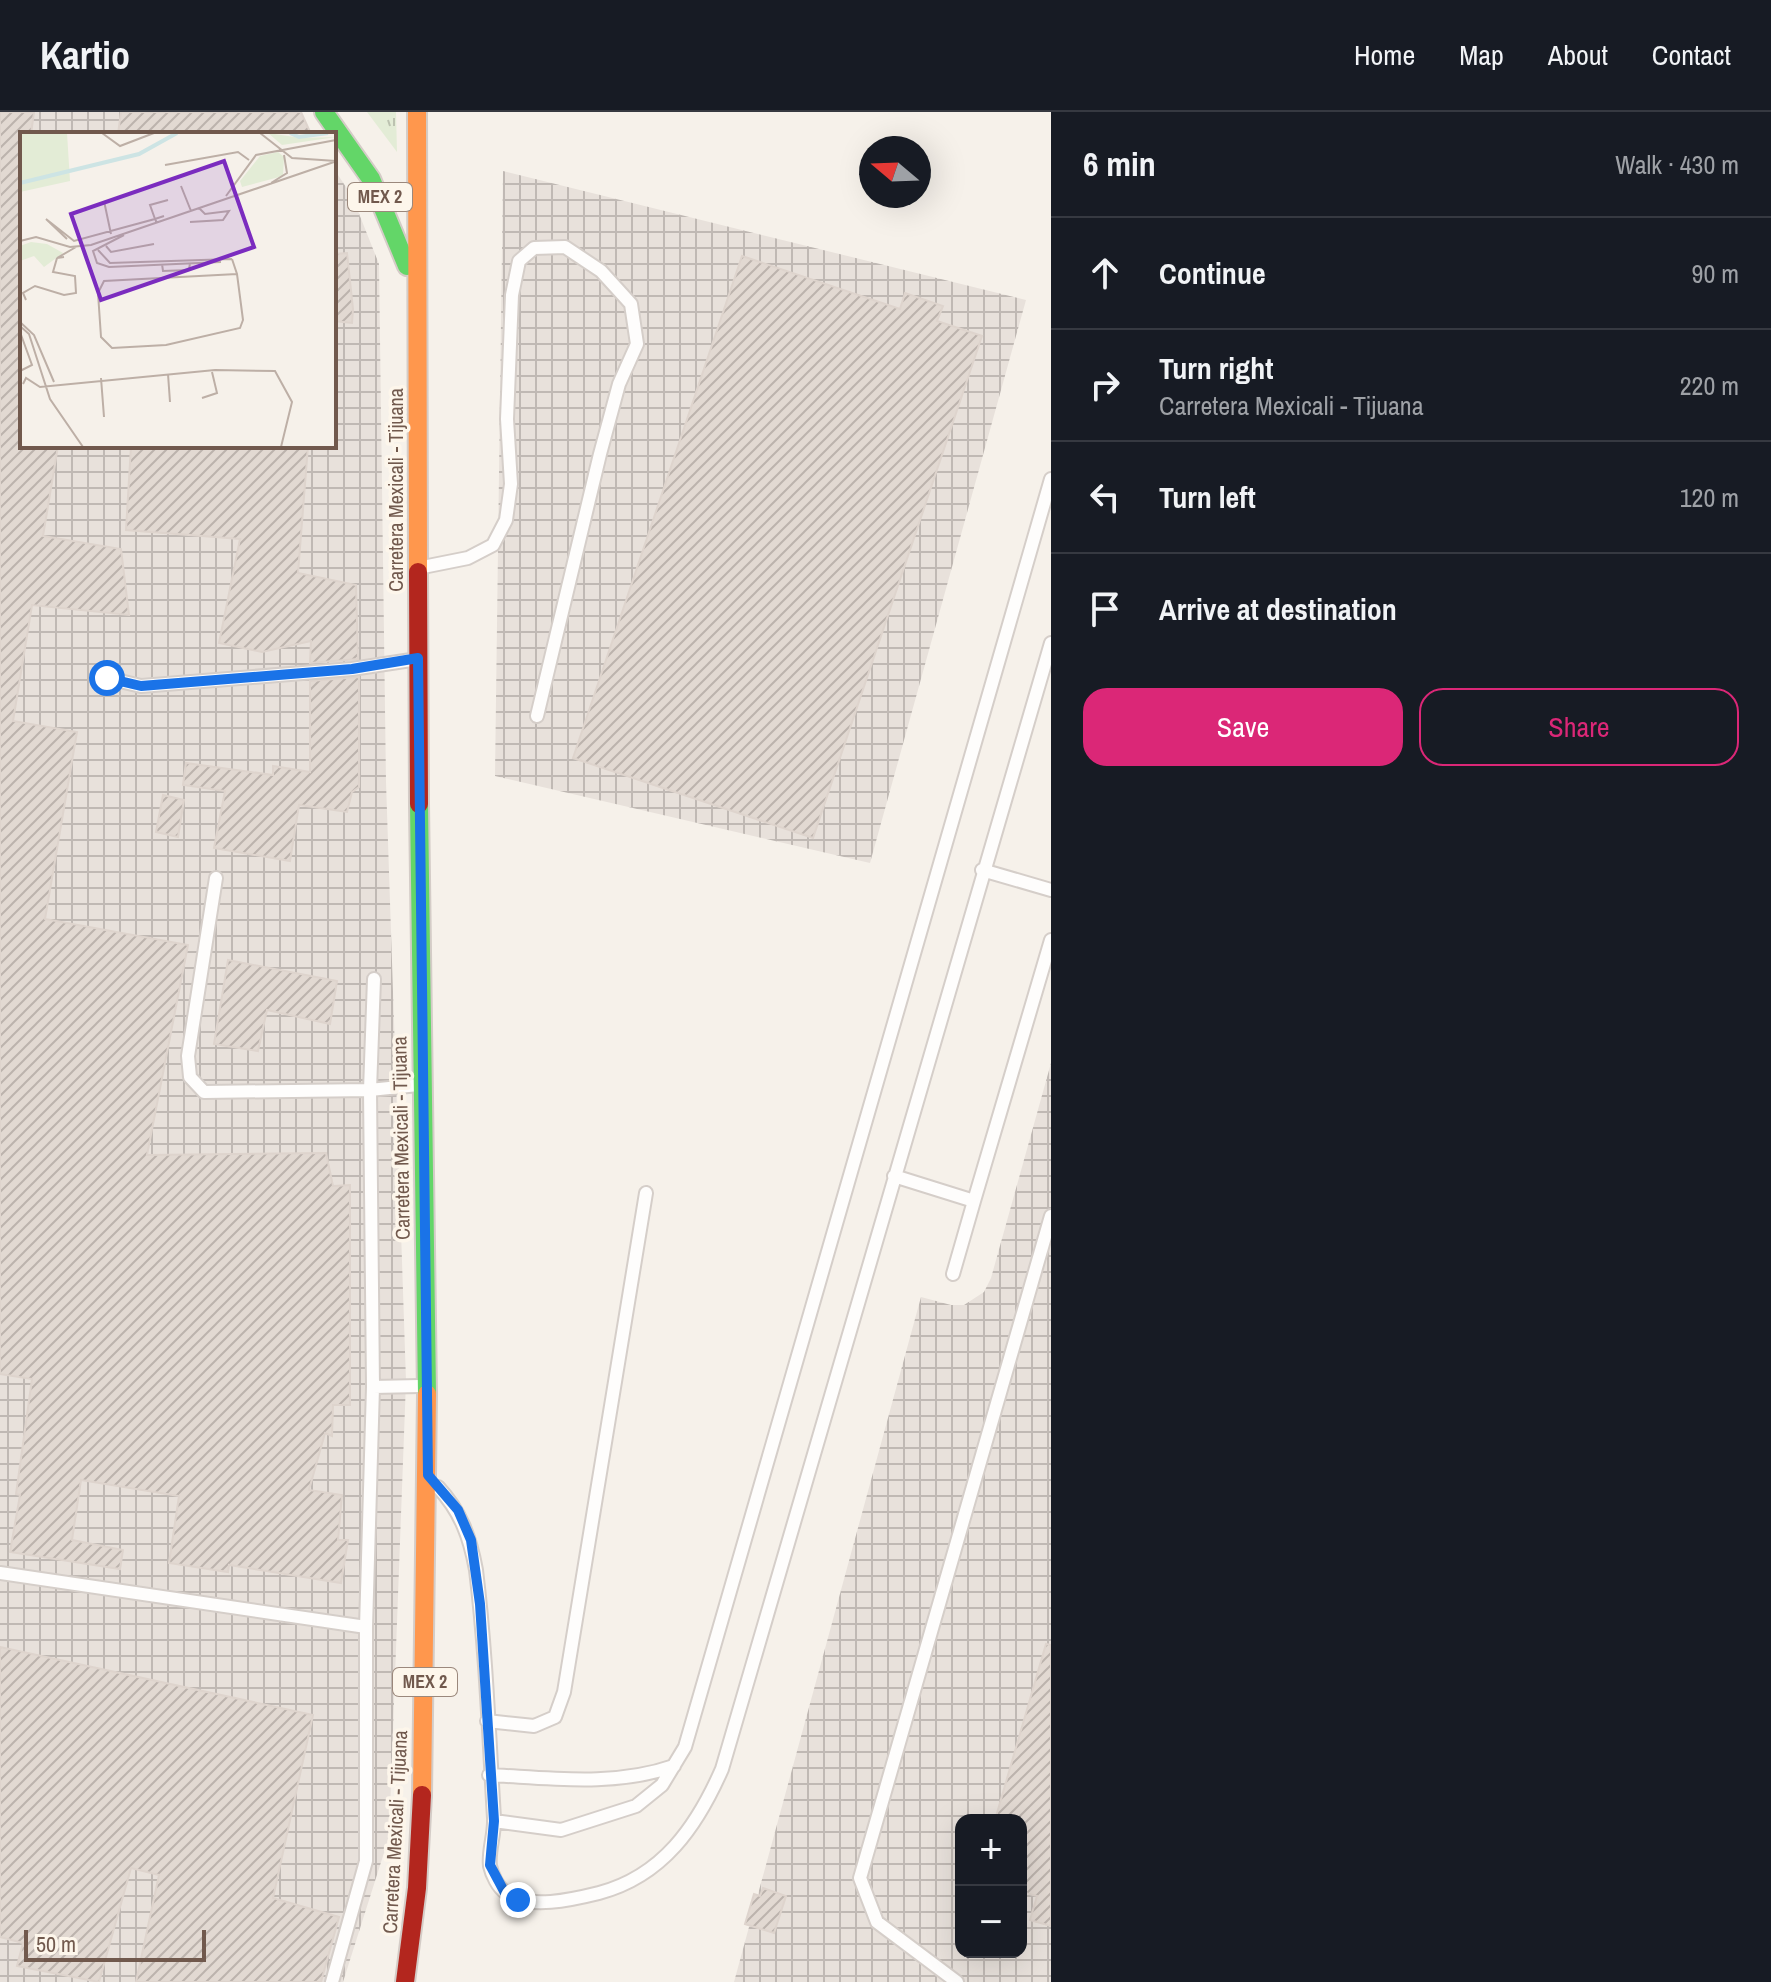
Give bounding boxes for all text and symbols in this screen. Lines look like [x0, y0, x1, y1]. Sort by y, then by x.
text: Kartio [40, 30, 130, 81]
text: Home [1354, 36, 1415, 74]
text: Map [1459, 36, 1504, 74]
text: About [1548, 36, 1608, 74]
text: Contact [1652, 36, 1731, 74]
inset map [20, 132, 336, 448]
north arrow [859, 136, 931, 208]
text: 6 min [1083, 141, 1156, 187]
text: Walk · 430 m [1615, 147, 1739, 182]
road number: MEX 2 [348, 183, 412, 211]
icon: ahead [1083, 251, 1127, 295]
text: Continue [1159, 253, 1266, 293]
text: 90 m [1692, 256, 1739, 291]
text: Turn right [1159, 348, 1273, 388]
icon: right [1083, 363, 1127, 407]
text: 220 m [1680, 368, 1739, 403]
street label: Carretera Mexicali - Tijuana [382, 388, 409, 592]
text: Carretera Mexicali - Tijuana [1159, 388, 1424, 423]
icon: left [1083, 475, 1127, 519]
text: Turn left [1159, 477, 1256, 517]
text: 120 m [1680, 480, 1739, 515]
icon: arrive [1083, 587, 1127, 631]
text: Arrive at destination [1159, 589, 1397, 629]
route start [89, 660, 125, 696]
button: Save [1083, 688, 1403, 766]
button: Share [1419, 688, 1739, 766]
street label: Carretera Mexicali - Tijuana [385, 1036, 416, 1240]
road number: MEX 2 [393, 1668, 457, 1696]
street label: Carretera Mexicali - Tijuana [376, 1730, 413, 1934]
map controls [955, 1814, 1027, 1958]
button: + [955, 1814, 1027, 1886]
route end [500, 1882, 536, 1918]
button: − [955, 1886, 1027, 1958]
scale bar [24, 1926, 206, 1962]
text: 50 m [36, 1929, 76, 1959]

